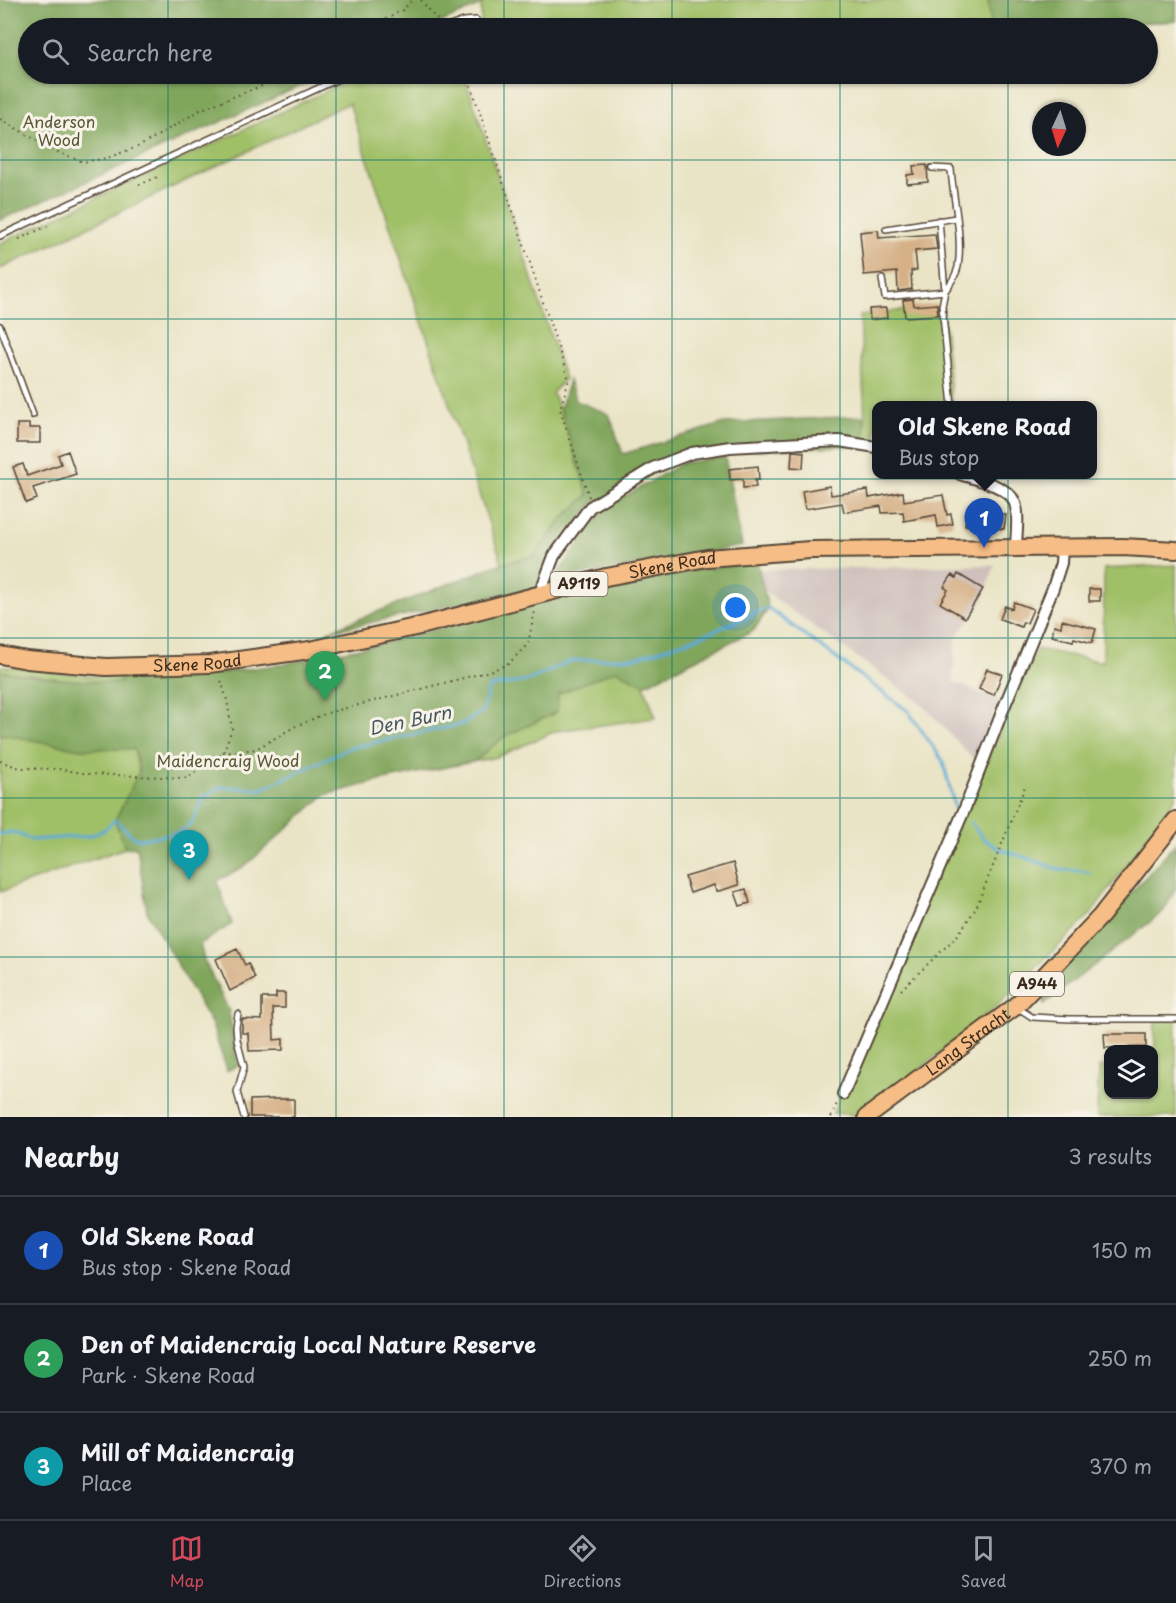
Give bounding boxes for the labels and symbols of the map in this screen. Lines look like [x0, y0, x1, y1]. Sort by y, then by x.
north arrow [1032, 102, 1086, 156]
park label: Anderson Wood [23, 109, 95, 151]
pin: 1 [964, 498, 1004, 548]
street label: Skene Road [626, 544, 717, 584]
road number: A9119 [550, 572, 608, 596]
your location [721, 593, 750, 622]
street label: Skene Road [152, 647, 243, 677]
pin: 2 [306, 652, 344, 701]
water label: Den Burn [366, 698, 454, 741]
park label: Maidencraig Wood [157, 748, 299, 772]
pin: 3 [170, 830, 208, 880]
road number: A944 [1010, 972, 1064, 996]
street label: Lang Stracht [920, 1001, 1015, 1080]

